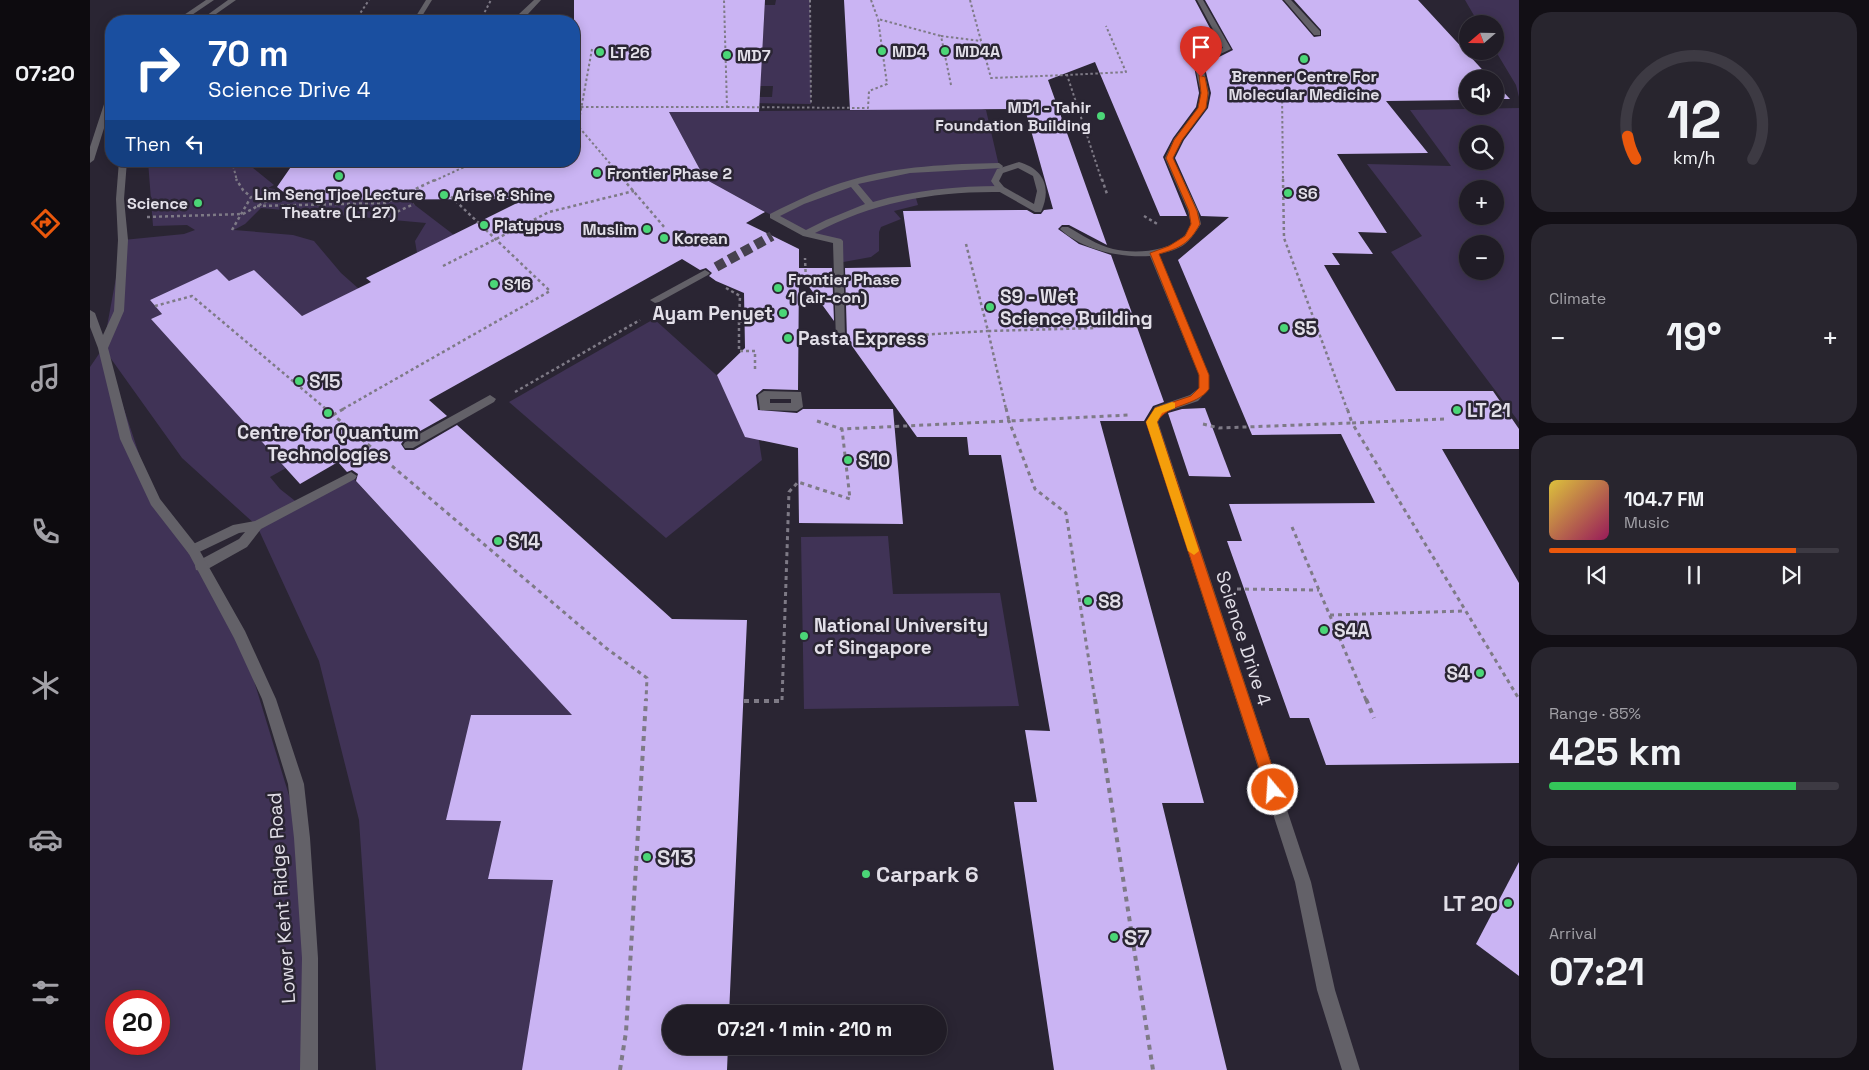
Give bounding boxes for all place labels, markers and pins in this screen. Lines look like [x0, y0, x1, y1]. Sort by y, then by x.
pin [1180, 26, 1222, 77]
place label: MD4 [892, 41, 927, 62]
place label: MD4A [955, 41, 1000, 62]
place label: LT 26 [610, 42, 650, 63]
place label: MD7 [737, 45, 771, 66]
marker: MD4 [876, 45, 888, 57]
marker: MD4A [939, 45, 951, 57]
marker: LT 26 [594, 46, 606, 58]
marker: MD7 [721, 49, 733, 61]
marker: Brenner Centre For Molecular Medicine [1298, 53, 1310, 65]
place label: Brenner Centre For Molecular Medicine [1228, 66, 1380, 105]
place label: MD1 - Tahir Foundation Building [935, 97, 1091, 136]
marker: MD1 - Tahir Foundation Building [1095, 110, 1107, 122]
place label: Frontier Phase 2 [607, 163, 732, 184]
marker: Frontier Phase 2 [591, 167, 603, 179]
marker: Lim Seng Tjoe Lecture Theatre (LT 27) [333, 170, 345, 182]
place label: S6 [1298, 183, 1318, 204]
place label: Lim Seng Tjoe Lecture Theatre (LT 27) [254, 184, 424, 223]
place label: Arise & Shine [454, 185, 553, 206]
marker: S6 [1282, 187, 1294, 199]
marker: Arise & Shine [438, 189, 450, 201]
place label: Science [127, 193, 188, 214]
marker: Science [192, 197, 204, 209]
place label: Platypus [494, 215, 562, 236]
marker: Platypus [478, 219, 490, 231]
place label: Muslim [582, 219, 637, 240]
marker: Muslim [641, 223, 653, 235]
place label: Korean [674, 228, 728, 249]
marker: Korean [658, 232, 670, 244]
place label: Frontier Phase 1 (air-con) [788, 269, 900, 308]
place label: S16 [504, 274, 531, 295]
marker: S16 [488, 278, 500, 290]
marker: Frontier Phase 1 (air-con) [772, 282, 784, 294]
place label: S9 - Wet Science Building [1000, 284, 1153, 331]
place label: Ayam Penyet [652, 301, 773, 326]
marker: S9 - Wet Science Building [984, 301, 996, 313]
marker: Ayam Penyet [777, 307, 789, 319]
place label: S5 [1294, 316, 1317, 341]
marker: S5 [1278, 322, 1290, 334]
place label: Pasta Express [798, 326, 926, 351]
marker: Pasta Express [782, 332, 794, 344]
place label: S15 [309, 369, 341, 394]
marker: S15 [293, 375, 305, 387]
place label: LT 21 [1467, 398, 1511, 423]
marker: LT 21 [1451, 404, 1463, 416]
marker: Centre for Quantum Technologies [322, 407, 334, 419]
place label: Centre for Quantum Technologies [237, 420, 419, 467]
place label: S10 [858, 448, 890, 473]
marker: S10 [842, 454, 854, 466]
place label: S14 [508, 529, 540, 554]
marker: S14 [492, 535, 504, 547]
place label: S8 [1098, 589, 1121, 614]
marker: S8 [1082, 595, 1094, 607]
place label: National University of Singapore [814, 613, 988, 660]
place label: S4A [1334, 618, 1370, 643]
marker: S4A [1318, 624, 1330, 636]
marker: National University of Singapore [798, 630, 810, 642]
place label: S4 [1446, 661, 1470, 686]
marker: S4 [1474, 667, 1486, 679]
place label: S13 [657, 843, 694, 871]
marker: S13 [641, 851, 653, 863]
place label: Carpark 6 [876, 860, 979, 888]
marker: Carpark 6 [860, 868, 872, 880]
place label: LT 20 [1443, 889, 1498, 917]
marker: LT 20 [1502, 897, 1514, 909]
place label: S7 [1124, 923, 1150, 951]
marker: S7 [1108, 931, 1120, 943]

